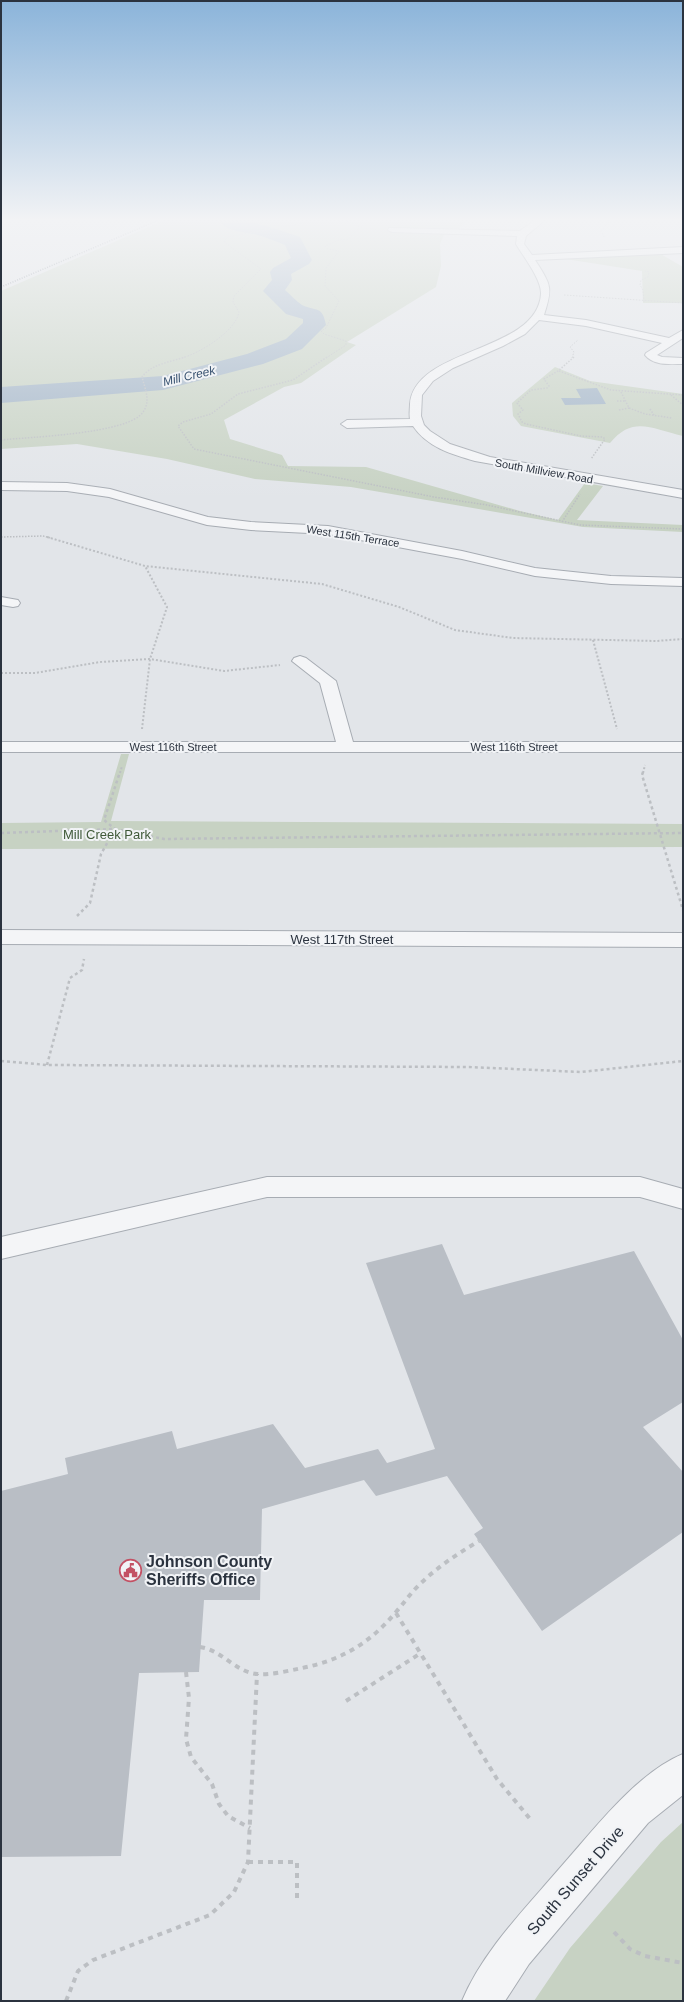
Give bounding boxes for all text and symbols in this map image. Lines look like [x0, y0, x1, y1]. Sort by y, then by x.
water label: Mill Creek [161, 363, 218, 389]
street label: South Millview Road [494, 456, 594, 486]
street label: West 115th Terrace [306, 523, 400, 549]
street label: West 116th Street [129, 741, 217, 753]
street label: West 116th Street [470, 741, 558, 753]
park label: Mill Creek Park [63, 827, 152, 842]
street label: West 117th Street [291, 932, 394, 947]
place label: Johnson County Sheriffs Office [146, 1553, 272, 1588]
public building icon: Johnson County Sheriffs Office [118, 1557, 144, 1583]
street label: South Sunset Drive [524, 1823, 627, 1938]

